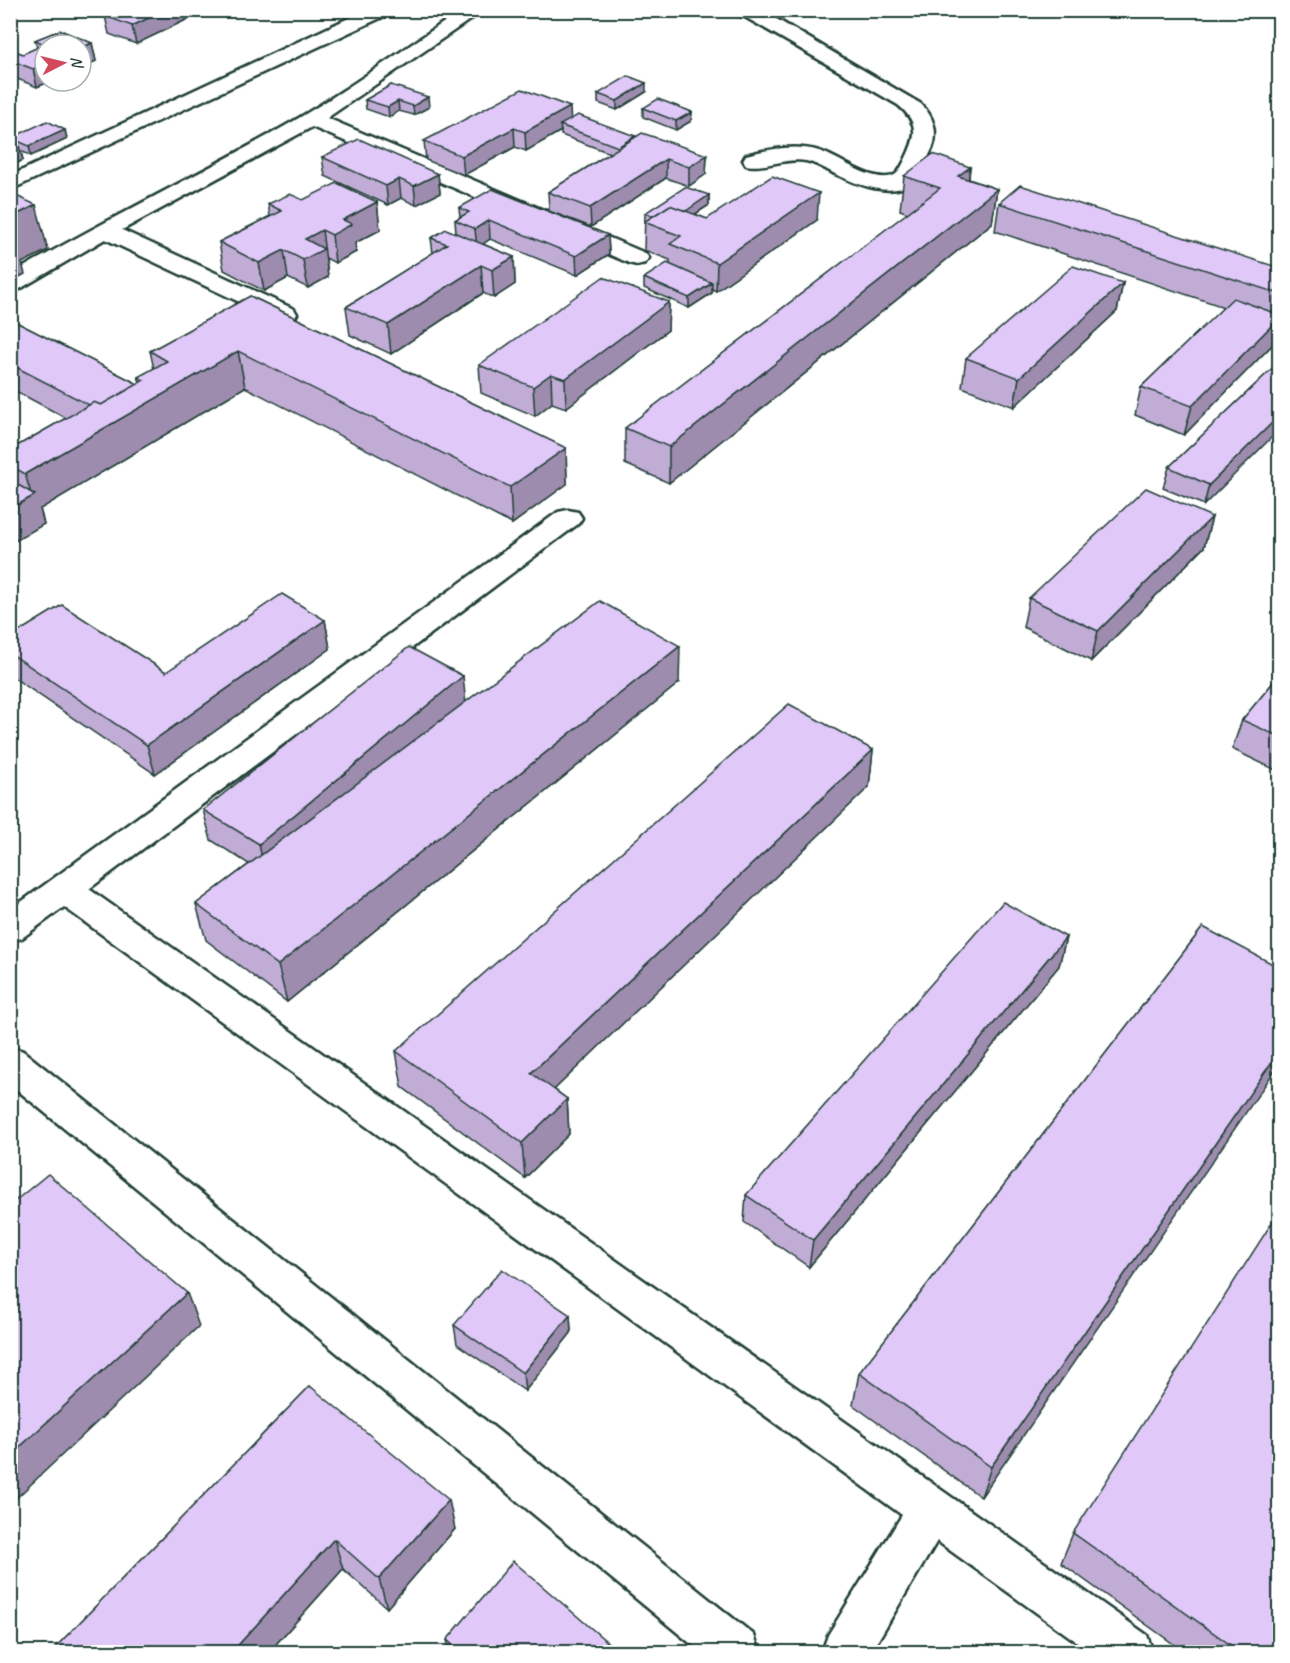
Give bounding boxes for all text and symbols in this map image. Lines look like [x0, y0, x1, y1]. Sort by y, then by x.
north arrow [33, 33, 93, 93]
text: N [66, 55, 88, 70]

